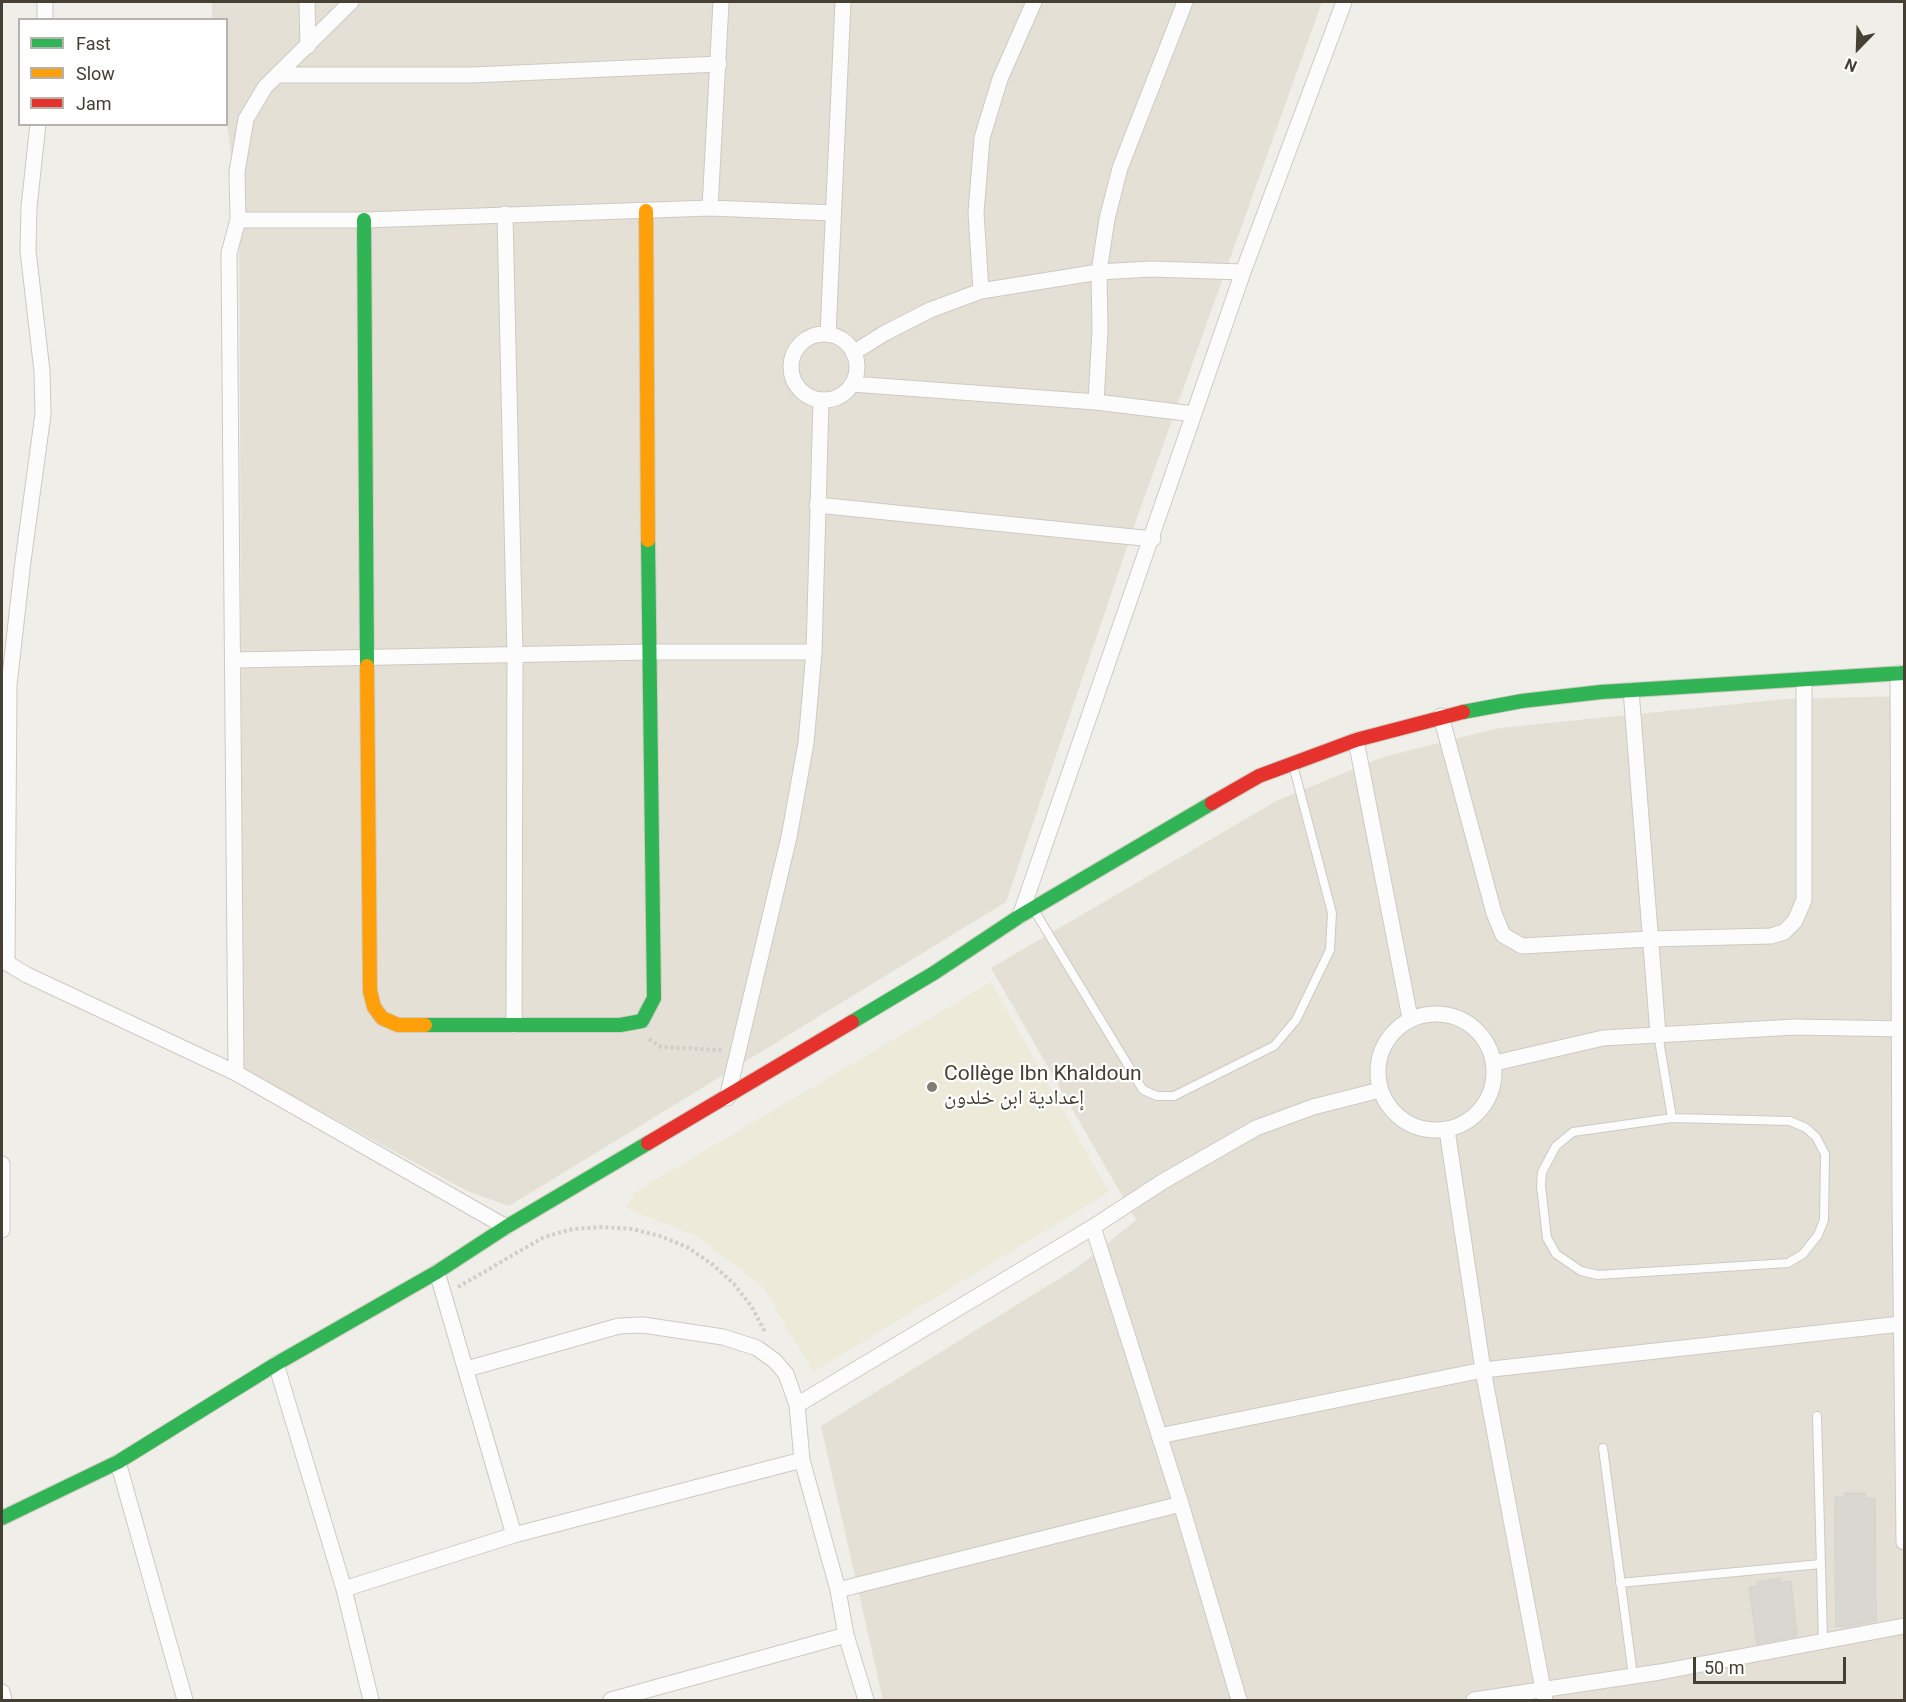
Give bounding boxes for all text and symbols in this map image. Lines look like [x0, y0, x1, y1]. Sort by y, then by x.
legend [18, 18, 228, 126]
north arrow [1828, 18, 1888, 78]
text: Fast [76, 33, 111, 54]
text: N [1842, 54, 1860, 76]
text: Slow [76, 63, 115, 84]
text: Jam [76, 93, 112, 114]
place label: Collège Ibn Khaldoun إعدادية ابن خلدون [944, 1062, 1142, 1112]
marker: Collège Ibn Khaldoun إعدادية ابن خلدون [925, 1080, 939, 1094]
scale bar [1696, 1645, 1849, 1683]
text: 50 m [1704, 1657, 1744, 1678]

